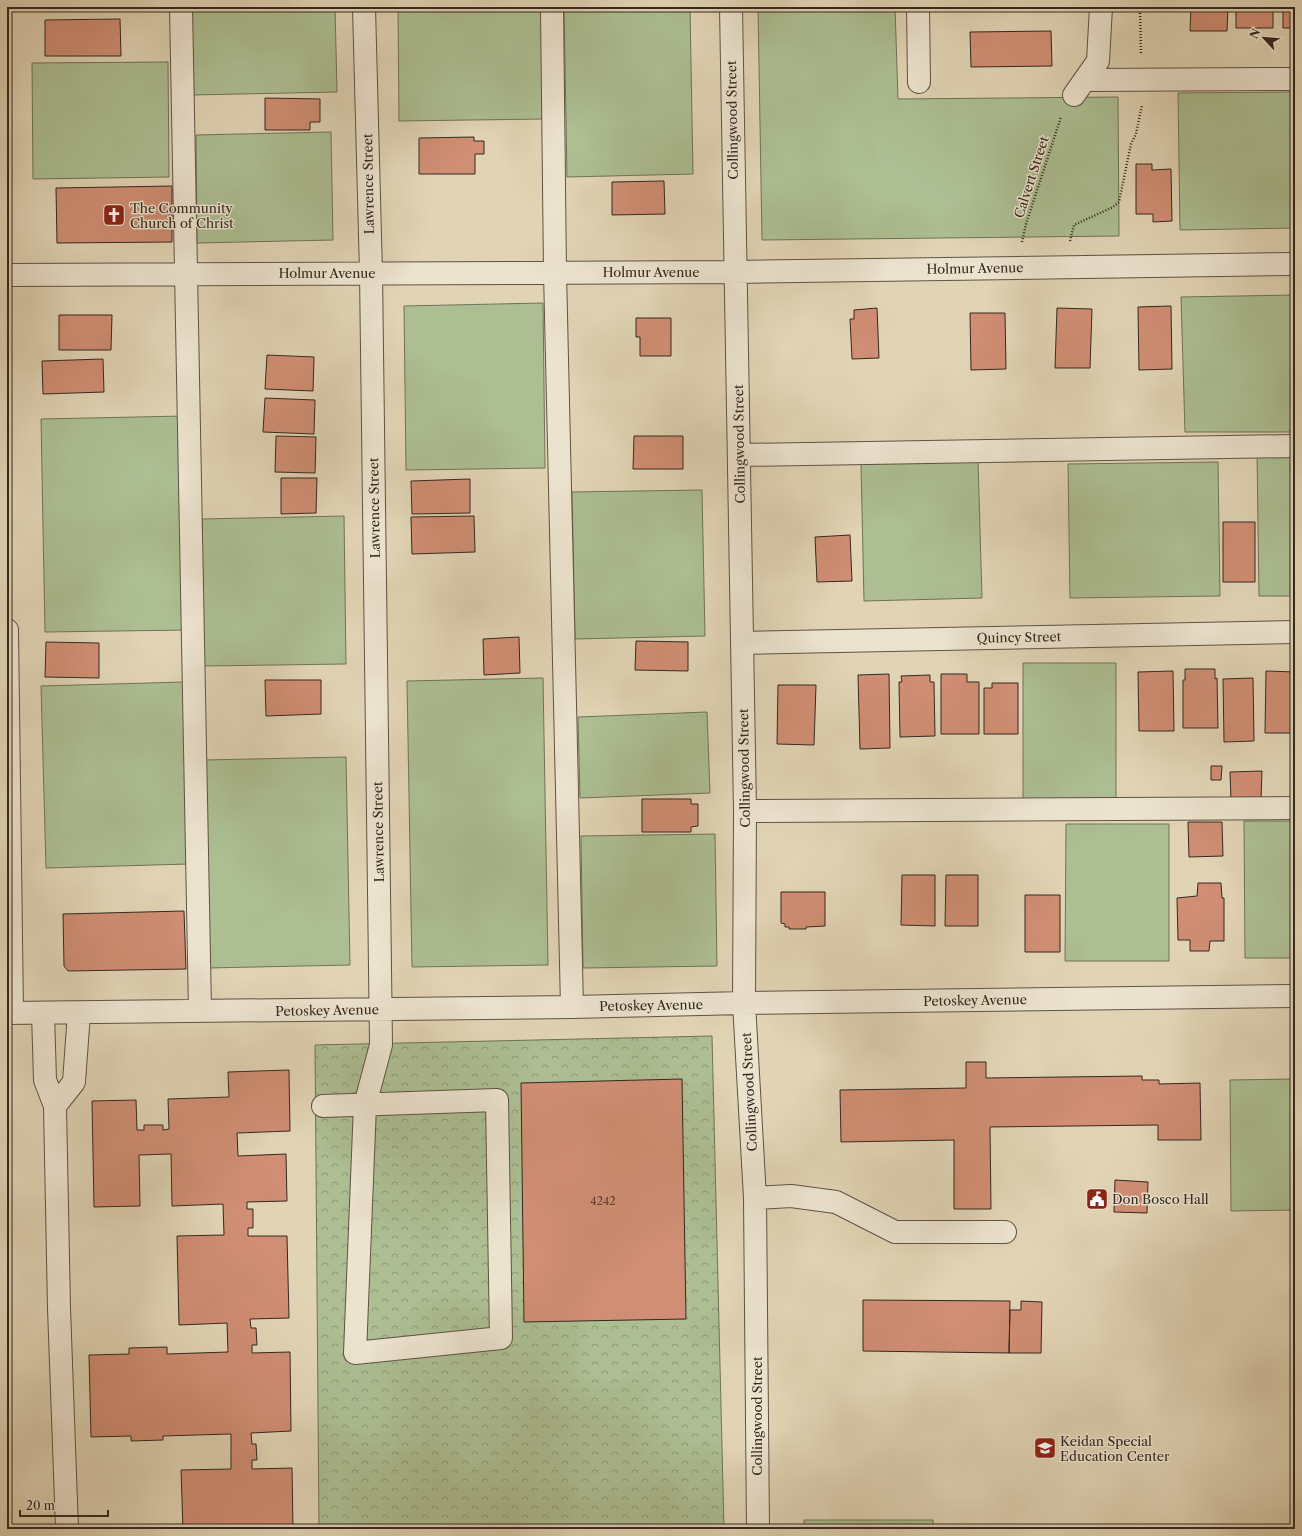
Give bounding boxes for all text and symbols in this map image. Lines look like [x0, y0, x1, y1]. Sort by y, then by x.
north arrow [1244, 18, 1284, 58]
text: N [1247, 26, 1264, 41]
street label: Collingwood Street [723, 60, 741, 180]
street label: Lawrence Street [359, 133, 377, 235]
street label: Calvert Street [1010, 134, 1052, 220]
place label: The Community Church of Christ [130, 200, 234, 231]
church icon: The Community Church of Christ [101, 202, 127, 228]
street label: Holmur Avenue [926, 259, 1024, 277]
street label: Holmur Avenue [602, 264, 700, 280]
street label: Holmur Avenue [278, 265, 376, 281]
street label: Collingwood Street [730, 384, 748, 504]
street label: Lawrence Street [365, 457, 383, 559]
street label: Quincy Street [977, 628, 1062, 646]
street label: Collingwood Street [735, 708, 753, 828]
street label: Lawrence Street [369, 781, 387, 883]
street label: Petoskey Avenue [923, 991, 1027, 1009]
street label: Petoskey Avenue [599, 996, 703, 1014]
street label: Petoskey Avenue [275, 1001, 379, 1019]
street label: Collingwood Street [738, 1032, 760, 1152]
public building icon: Don Bosco Hall [1084, 1186, 1110, 1212]
place label: Don Bosco Hall [1112, 1191, 1209, 1207]
house number: 4242 [590, 1194, 616, 1208]
street label: Collingwood Street [749, 1356, 765, 1476]
place label: Keidan Special Education Center [1060, 1433, 1170, 1464]
school or university icon: Keidan Special Education Center [1032, 1435, 1058, 1461]
scale bar [20, 1492, 108, 1518]
text: 20 m [26, 1498, 55, 1513]

